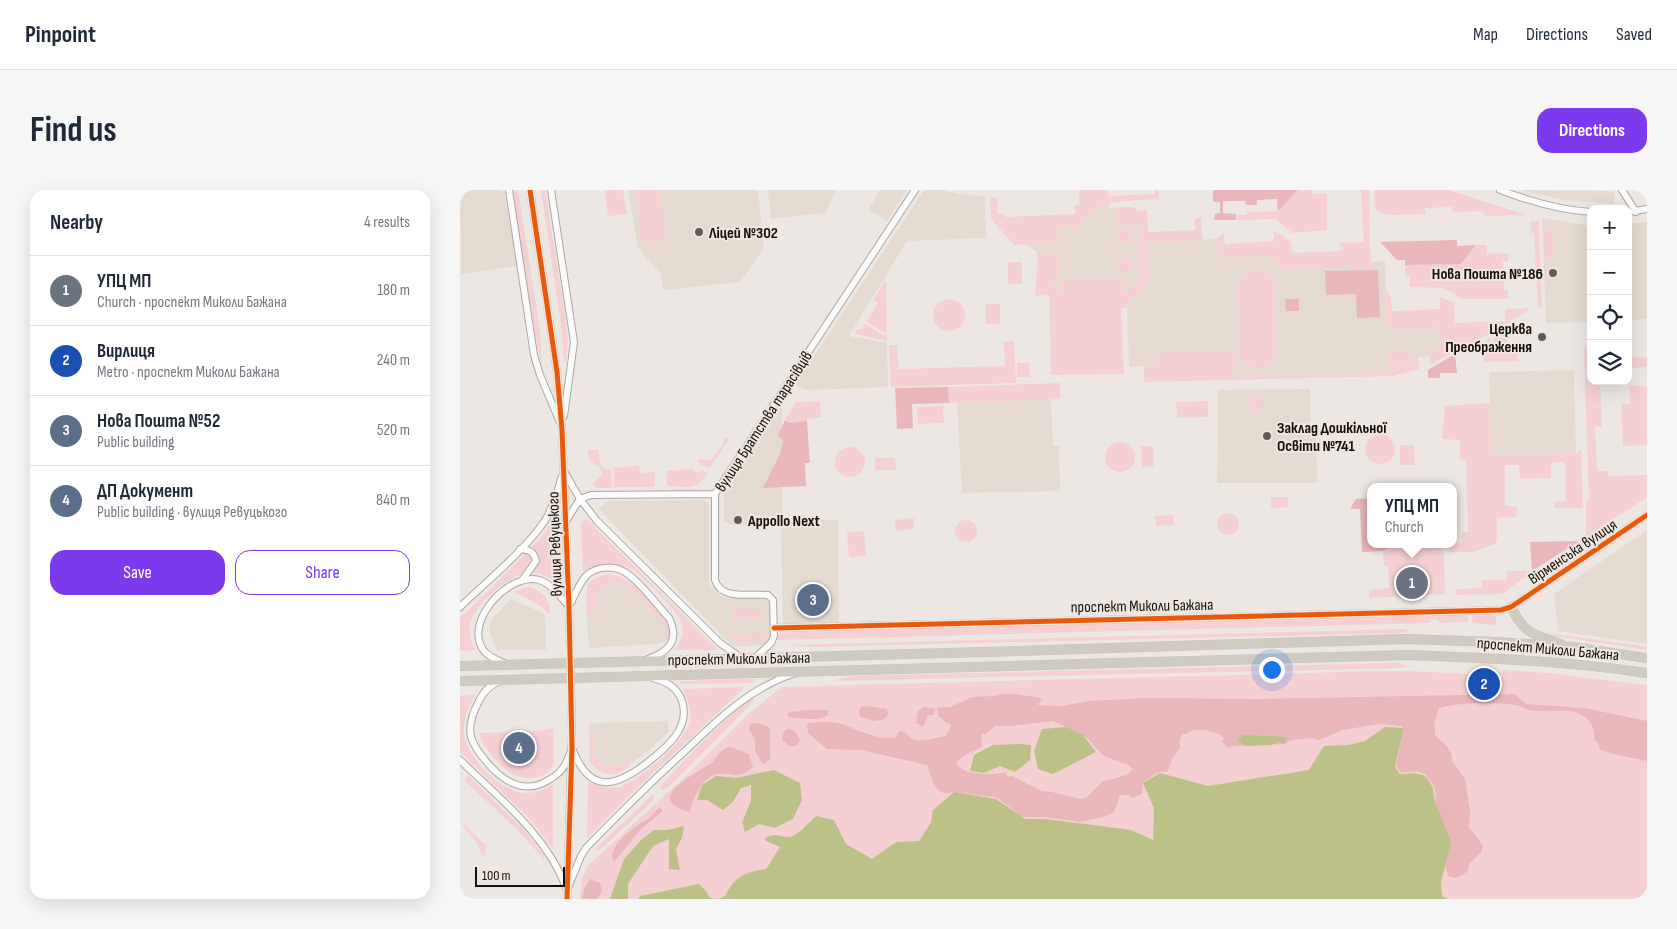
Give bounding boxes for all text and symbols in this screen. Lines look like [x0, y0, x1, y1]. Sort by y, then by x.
text: Pinpoint [25, 20, 96, 49]
text: Map [1473, 24, 1498, 45]
text: Directions [1526, 24, 1588, 45]
text: Saved [1616, 24, 1652, 45]
button: Directions [1537, 108, 1647, 153]
text: Find us [30, 109, 117, 152]
map controls [1587, 205, 1632, 385]
button: + [1587, 205, 1632, 250]
text: Nearby [50, 210, 103, 235]
text: 4 results [364, 213, 410, 232]
place label: Ліцей №302 [708, 224, 778, 243]
marker: Ліцей №302 [693, 226, 705, 238]
button: − [1587, 250, 1632, 295]
place label: Нова Пошта №186 [1432, 265, 1543, 284]
marker: Нова Пошта №186 [1547, 267, 1559, 279]
text: УПЦ МП [97, 270, 151, 293]
text: 1 [63, 281, 69, 300]
text: 180 m [377, 281, 410, 300]
text: Church · проспект Миколи Бажана [97, 293, 287, 312]
button: locate [1587, 295, 1632, 340]
place label: Церква Преображення [1445, 320, 1532, 357]
marker: Церква Преображення [1536, 331, 1548, 343]
text: Вирлиця [97, 340, 155, 363]
button: layers [1587, 340, 1632, 385]
street label: вулиця Братства тарасівців [712, 348, 817, 496]
text: 2 [62, 351, 70, 370]
text: 240 m [377, 351, 410, 370]
text: Metro · проспект Миколи Бажана [97, 363, 280, 382]
text: Нова Пошта №52 [97, 410, 220, 433]
place label: Заклад Дошкільної Освіти №741 [1277, 419, 1387, 456]
text: 3 [62, 421, 70, 440]
text: 520 m [377, 421, 410, 440]
marker: Заклад Дошкільної Освіти №741 [1261, 430, 1273, 442]
text: Public building [97, 433, 174, 452]
text: ДП Документ [97, 480, 193, 503]
popup [1367, 483, 1457, 548]
text: 4 [62, 491, 70, 510]
text: 840 m [376, 491, 410, 510]
street label: вулиця Ревуцького [544, 491, 567, 597]
text: УПЦ МП [1385, 495, 1439, 518]
text: Public building · вулиця Ревуцького [97, 503, 287, 522]
place label: Appollo Next [747, 512, 820, 531]
marker: Appollo Next [732, 514, 744, 526]
street label: Вірменська вулиця [1525, 516, 1621, 589]
text: Church [1385, 518, 1424, 537]
button: Save [50, 550, 225, 595]
button: Share [235, 550, 410, 595]
pin: 1 [1396, 564, 1428, 602]
pin: 3 [797, 581, 829, 619]
street label: проспект Миколи Бажана [1071, 596, 1214, 617]
street label: проспект Миколи Бажана [1476, 634, 1620, 665]
street label: проспект Миколи Бажана [668, 649, 811, 670]
your location [1259, 657, 1285, 683]
pin: 2 [1468, 665, 1500, 703]
pin: 4 [503, 729, 535, 767]
scale bar [475, 864, 565, 887]
text: 100 m [482, 867, 511, 884]

